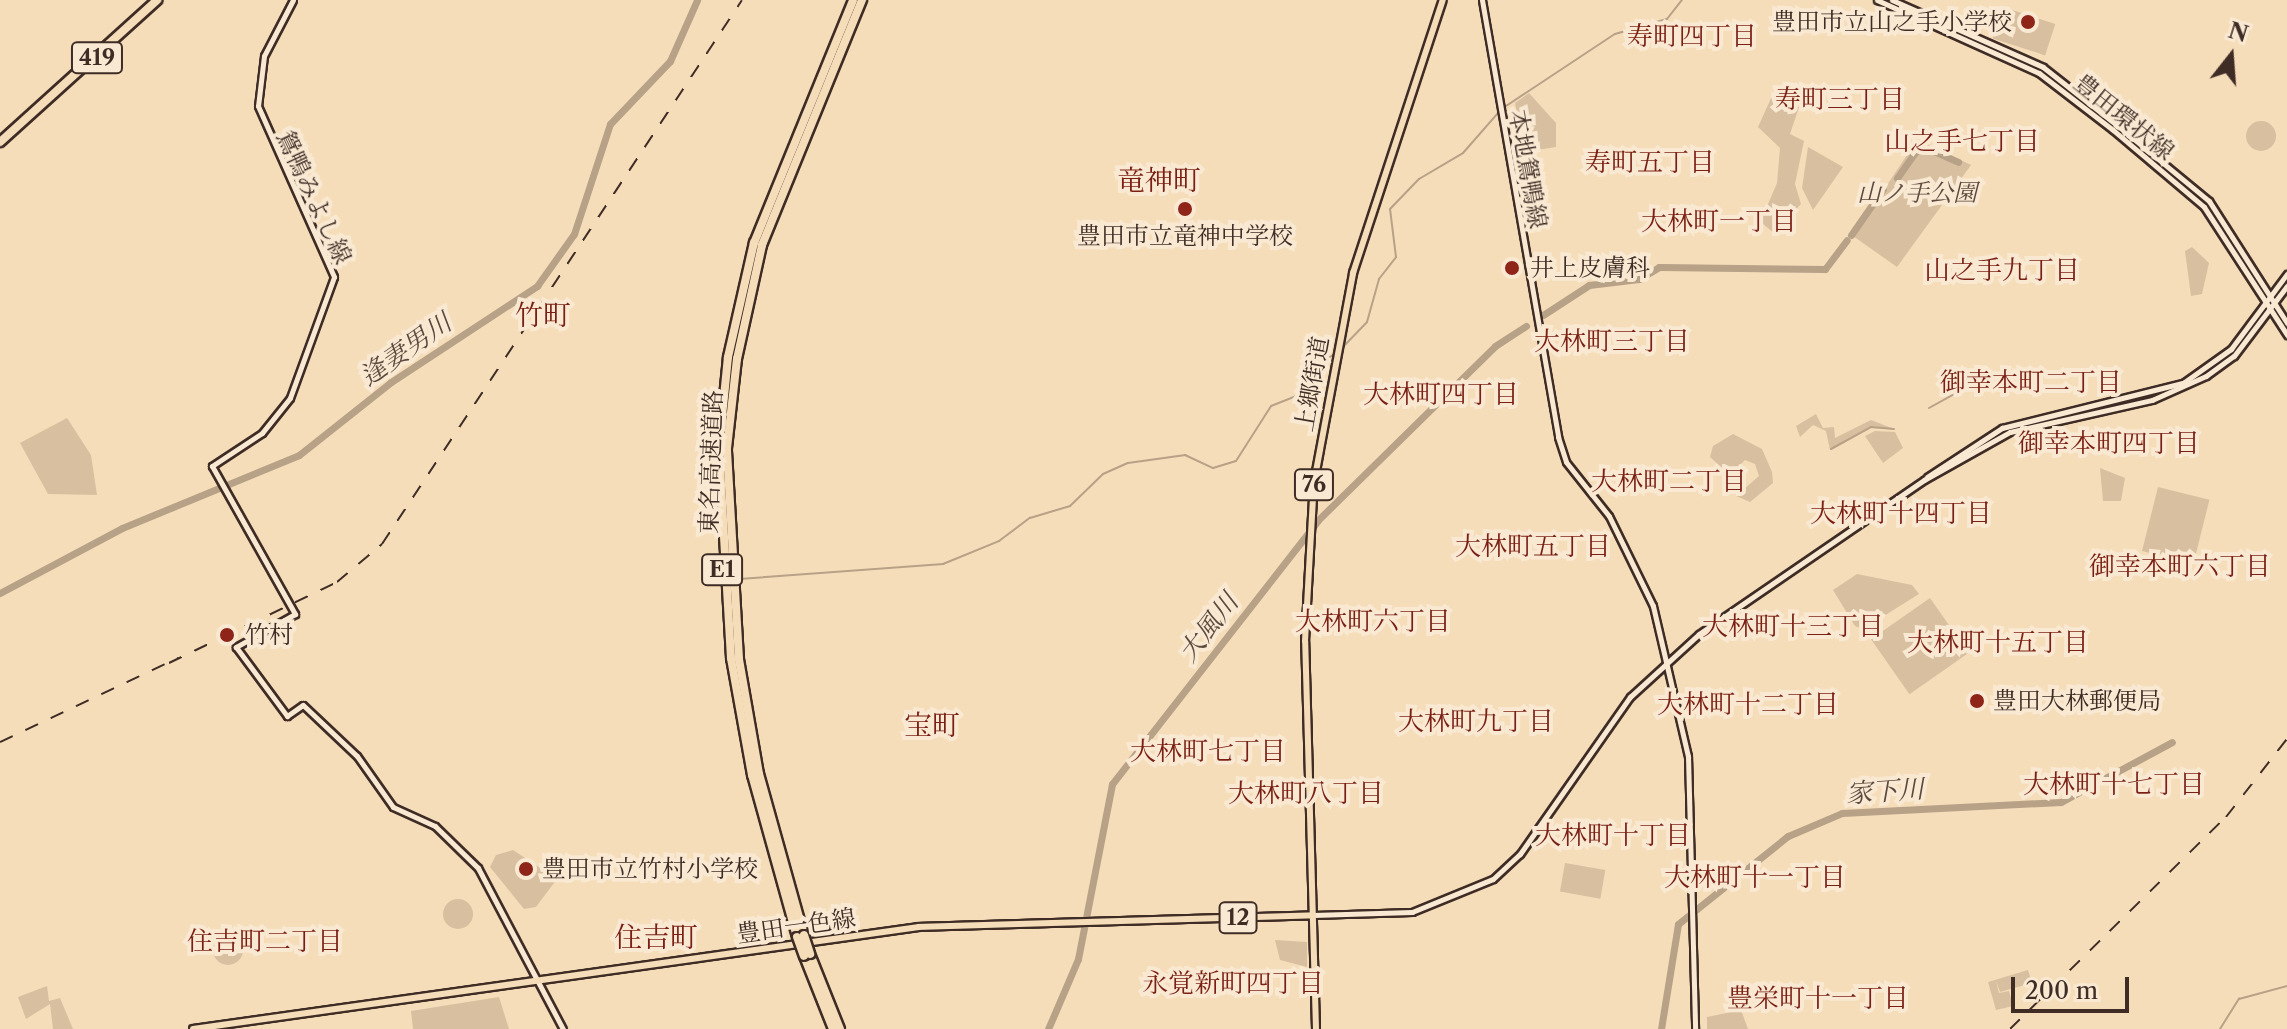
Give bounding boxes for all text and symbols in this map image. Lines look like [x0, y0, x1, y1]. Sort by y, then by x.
place label: 豊田市立山之手小学校 [1772, 8, 2012, 36]
marker: 豊田市立山之手小学校 [2019, 13, 2037, 31]
north arrow [2191, 16, 2271, 96]
text: N [2225, 17, 2251, 48]
district label: 寿町四丁目 [1627, 21, 1757, 53]
road number: 419 [69, 40, 125, 76]
street label: 豊田環状線 [2068, 68, 2180, 166]
district label: 寿町三丁目 [1775, 84, 1905, 116]
street label: 本地鴛鴨線 [1503, 107, 1553, 231]
street label: 鴛鴨みよし線 [271, 126, 357, 268]
district label: 山之手七丁目 [1884, 126, 2040, 158]
district label: 寿町五丁目 [1585, 147, 1715, 179]
district label: 竜神町 [1117, 163, 1201, 197]
park label: 山ノ手公園 [1857, 179, 1977, 207]
marker: 豊田市立竜神中学校 [1176, 200, 1194, 218]
district label: 大林町一丁目 [1641, 206, 1797, 238]
place label: 豊田市立竜神中学校 [1077, 222, 1293, 250]
place label: 井上皮膚科 [1530, 254, 1650, 282]
district label: 山之手九丁目 [1924, 255, 2080, 287]
marker: 井上皮膚科 [1501, 257, 1523, 279]
district label: 竹町 [515, 298, 571, 332]
water label: 逢妻男川 [354, 307, 458, 393]
district label: 大林町三丁目 [1534, 326, 1690, 358]
street label: 上郷街道 [1289, 334, 1335, 434]
district label: 御幸本町二丁目 [1940, 367, 2122, 399]
district label: 大林町四丁目 [1363, 379, 1519, 411]
street label: 東名高速道路 [694, 390, 728, 534]
district label: 御幸本町四丁目 [2018, 428, 2200, 460]
district label: 大林町二丁目 [1591, 466, 1747, 498]
road number: 76 [1292, 467, 1336, 503]
district label: 大林町十四丁目 [1810, 498, 1992, 530]
district label: 大林町五丁目 [1455, 531, 1611, 563]
district label: 御幸本町六丁目 [2089, 551, 2271, 583]
road number: E1 [700, 552, 744, 588]
water label: 大風川 [1173, 588, 1245, 668]
district label: 大林町六丁目 [1295, 606, 1451, 638]
district label: 大林町十三丁目 [1702, 611, 1884, 643]
place label: 竹村 [245, 621, 293, 649]
marker: 竹村 [216, 624, 238, 646]
district label: 大林町十五丁目 [1907, 627, 2089, 659]
place label: 豊田大林郵便局 [1993, 687, 2161, 715]
district label: 大林町十二丁目 [1657, 689, 1839, 721]
marker: 豊田大林郵便局 [1968, 692, 1986, 710]
district label: 大林町九丁目 [1398, 706, 1554, 738]
district label: 宝町 [904, 708, 960, 742]
district label: 大林町七丁目 [1130, 736, 1286, 768]
district label: 大林町十七丁目 [2023, 769, 2205, 801]
water label: 家下川 [1845, 774, 1925, 810]
district label: 大林町八丁目 [1228, 778, 1384, 810]
district label: 大林町十丁目 [1535, 820, 1691, 852]
place label: 豊田市立竹村小学校 [542, 855, 758, 883]
marker: 豊田市立竹村小学校 [517, 860, 535, 878]
district label: 大林町十一丁目 [1664, 862, 1846, 894]
road number: 12 [1218, 900, 1258, 936]
street label: 豊田一色線 [735, 903, 857, 949]
district label: 住吉町 [614, 920, 698, 954]
district label: 住吉町二丁目 [187, 926, 343, 958]
scale bar [2015, 961, 2133, 1011]
district label: 永覚新町四丁目 [1142, 968, 1324, 1000]
text: 200 m [2025, 976, 2098, 1005]
district label: 豊栄町十一丁目 [1727, 983, 1909, 1015]

